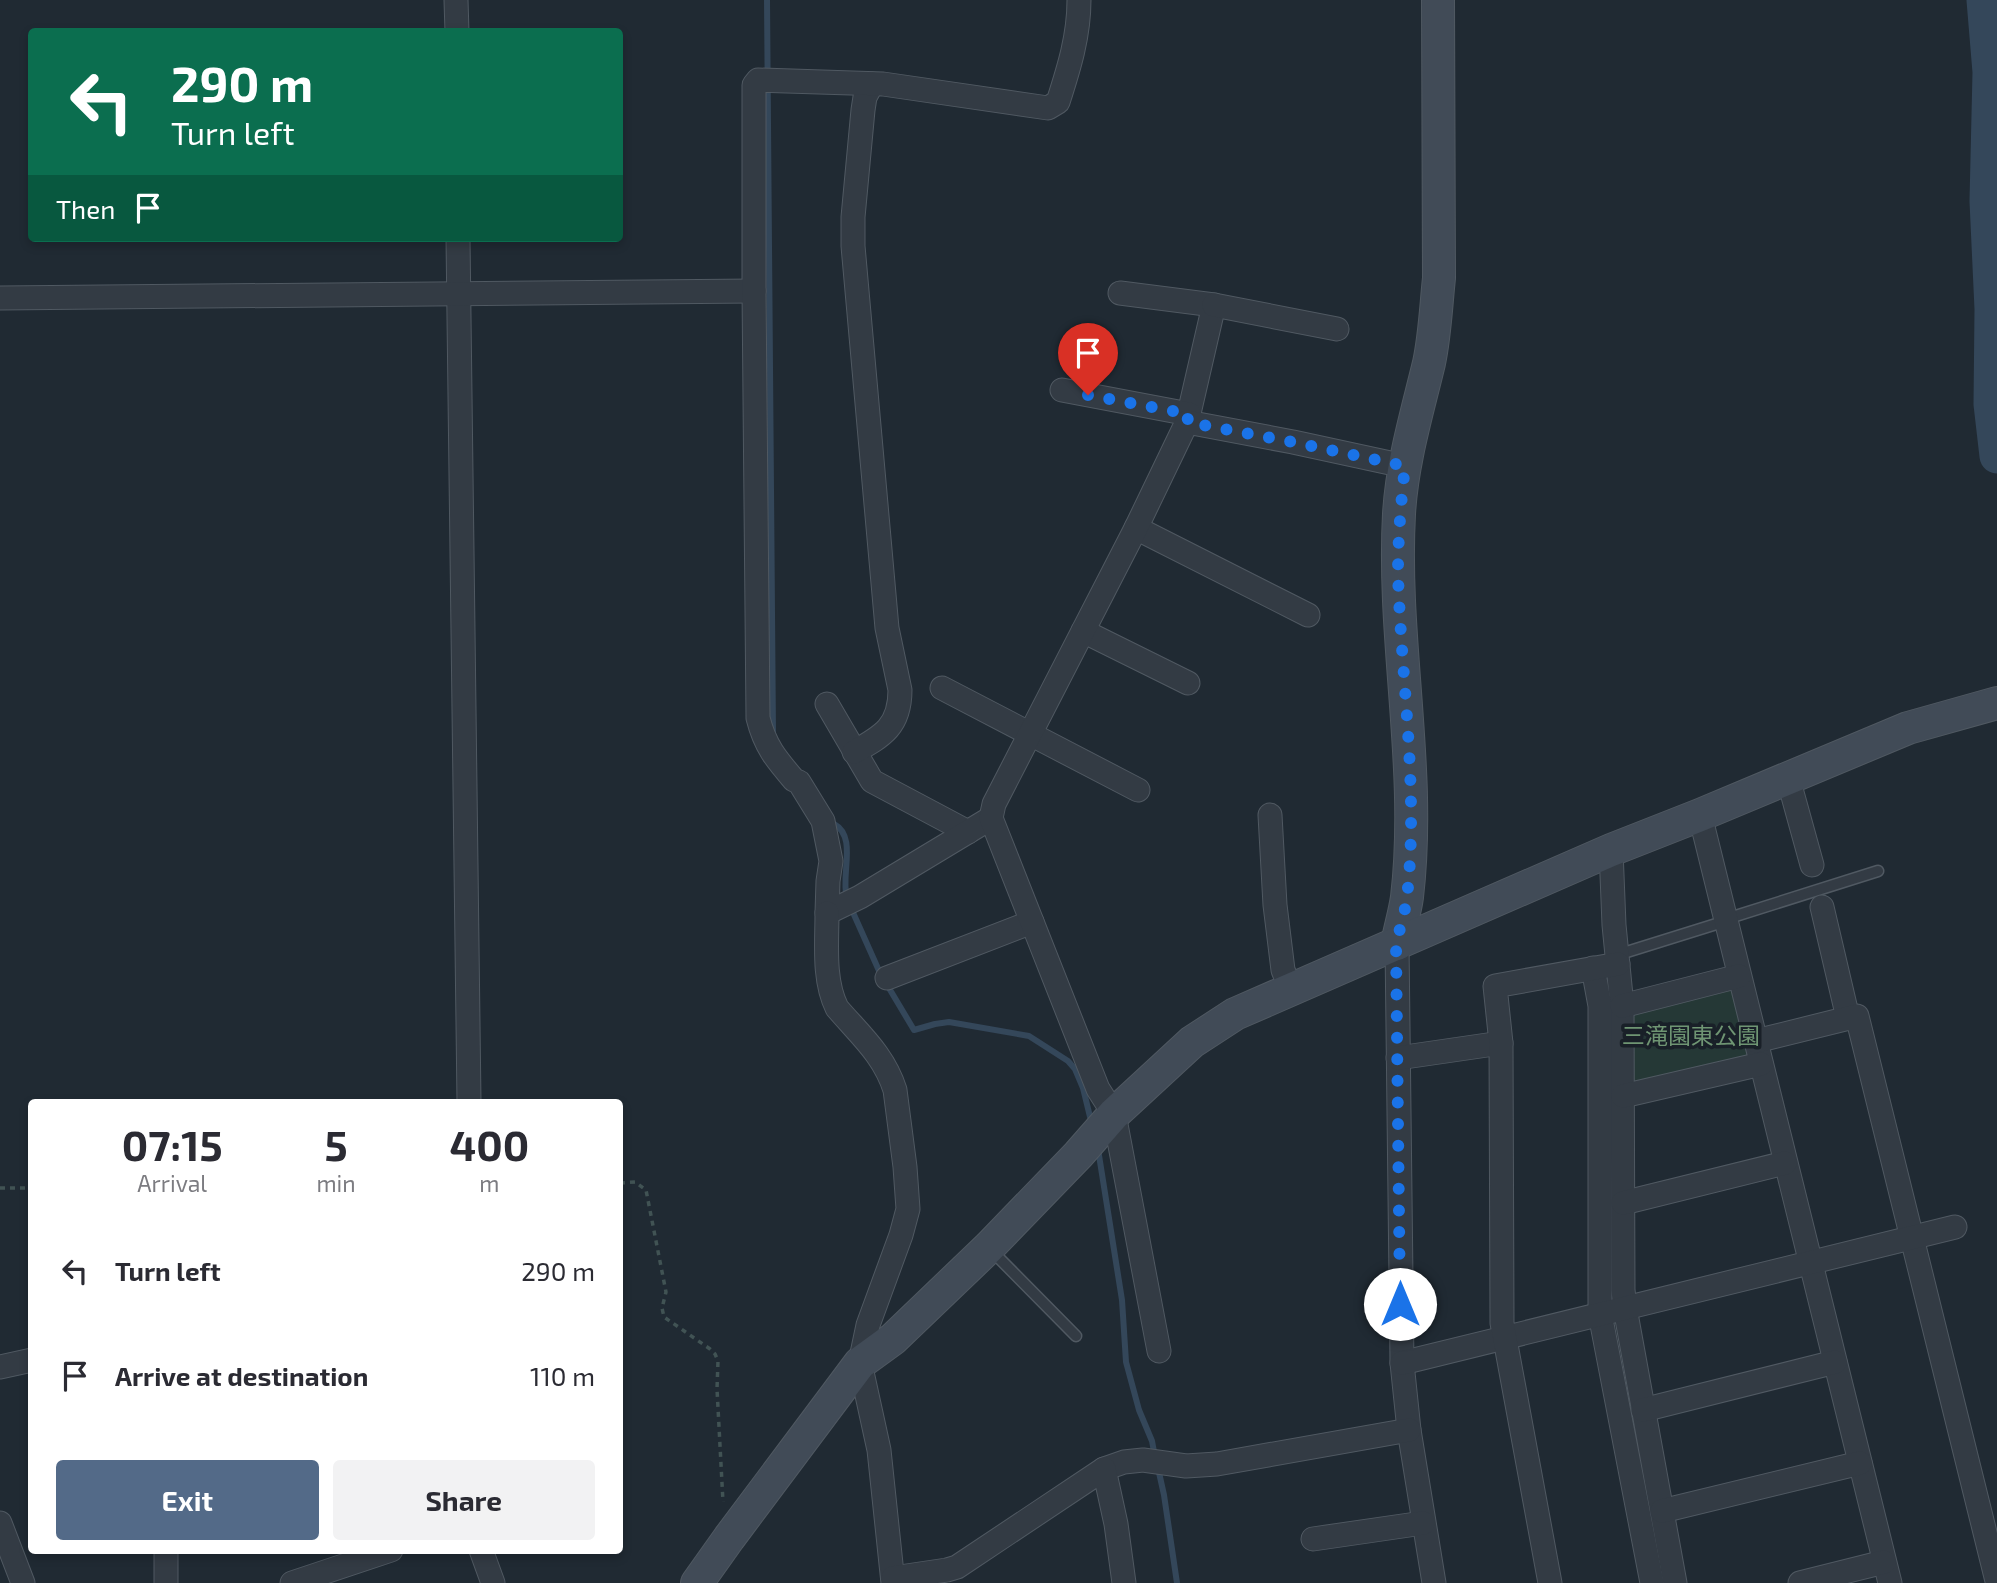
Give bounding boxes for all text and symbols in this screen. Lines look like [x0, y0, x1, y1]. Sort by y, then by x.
text: 290 m [171, 53, 313, 112]
icon: left [56, 56, 147, 147]
text: Turn left [171, 113, 295, 151]
icon: arrive [129, 189, 167, 227]
text: Then [56, 193, 115, 224]
pin [1058, 323, 1118, 395]
icon: arrive [1069, 334, 1107, 372]
park label: 三滝園東公園 [1622, 1021, 1760, 1049]
text: 07:15 [122, 1119, 223, 1169]
text: 5 [324, 1119, 348, 1169]
text: 400 [449, 1119, 529, 1169]
text: Arrival [137, 1169, 207, 1197]
text: min [316, 1169, 356, 1197]
text: m [479, 1169, 499, 1197]
icon: left [56, 1252, 94, 1290]
text: Turn left [115, 1255, 221, 1286]
text: 290 m [521, 1255, 595, 1286]
position arrow [1363, 1267, 1437, 1341]
icon: arrive [56, 1357, 94, 1395]
text: Arrive at destination [115, 1360, 368, 1391]
text: 110 m [530, 1360, 595, 1391]
button: Exit [56, 1460, 319, 1540]
button: Share [333, 1460, 595, 1540]

